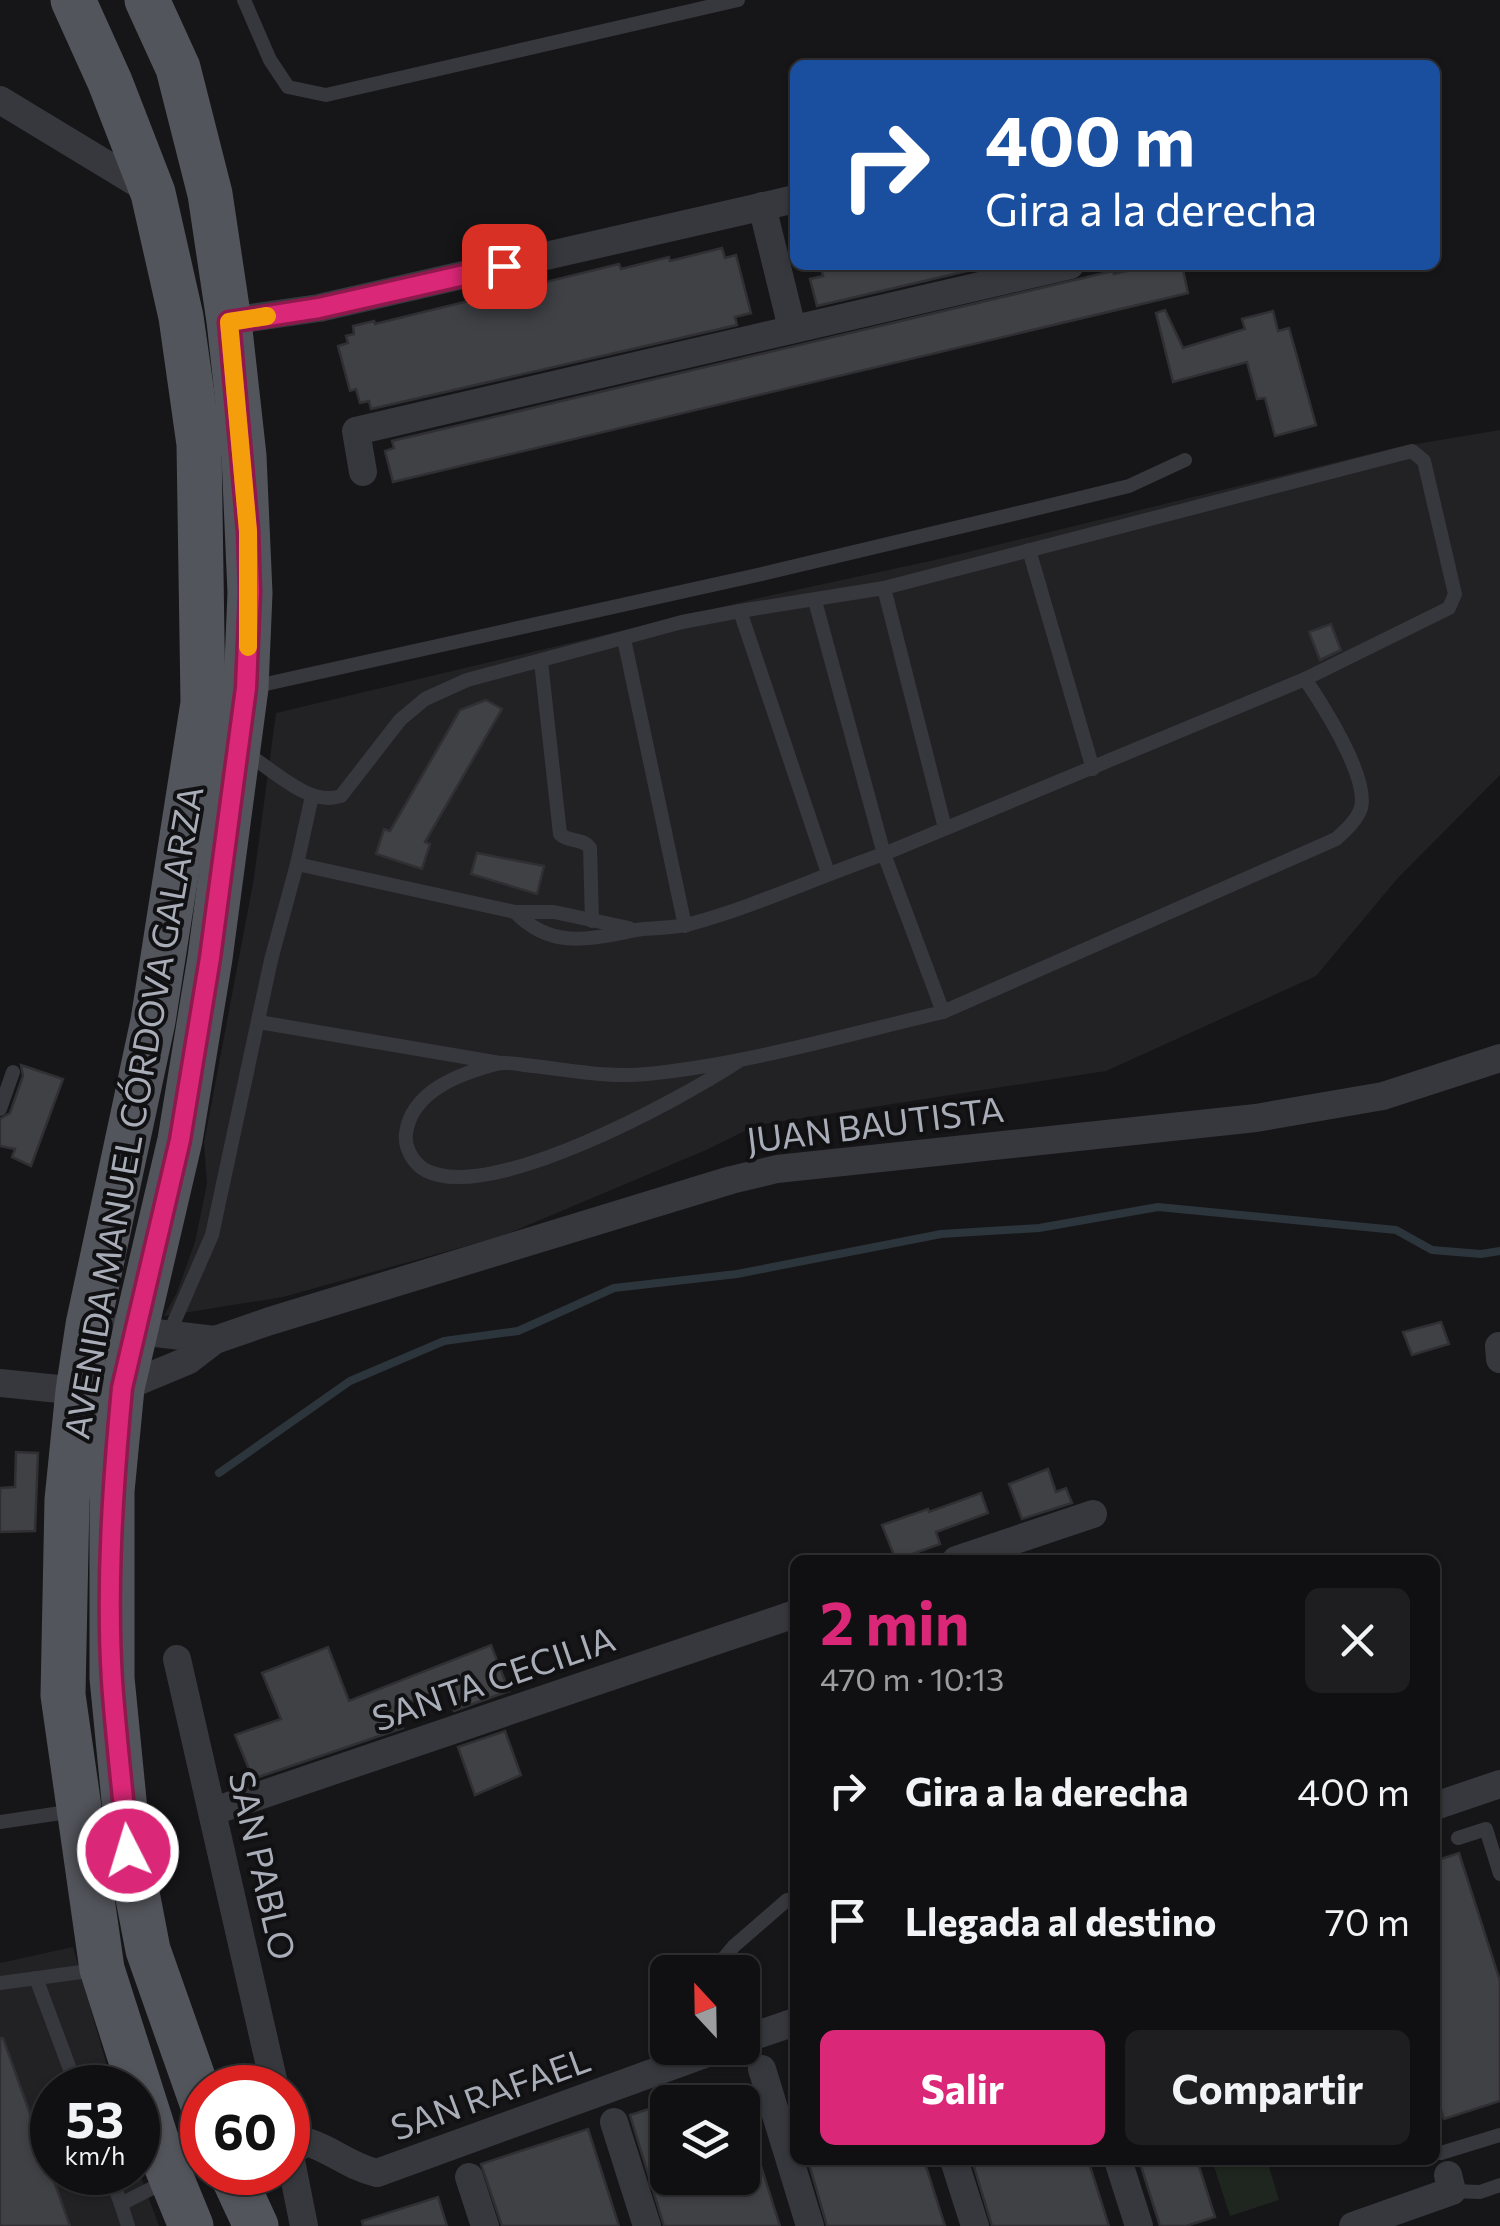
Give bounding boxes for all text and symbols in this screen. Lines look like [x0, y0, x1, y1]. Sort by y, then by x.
text: 400 m [985, 95, 1195, 180]
icon: right [820, 100, 950, 230]
text: Gira a la derecha [985, 180, 1317, 235]
pin [462, 224, 547, 309]
icon: arrive [477, 239, 532, 294]
street label: AVENIDA MANUEL CÓRDOVA GALARZA [53, 782, 211, 1442]
street label: JUAN BAUTISTA [744, 1086, 1006, 1160]
text: 2 min [820, 1584, 969, 1657]
button: close [1305, 1588, 1410, 1693]
street label: SANTA CECILIA [366, 1615, 620, 1739]
text: 470 m · 10:13 [820, 1658, 1004, 1698]
icon: right [820, 1763, 875, 1818]
street label: SAN PABLO [221, 1766, 307, 1964]
text: Gira a la derecha [905, 1767, 1189, 1814]
text: 400 m [1297, 1767, 1410, 1814]
position arrow [76, 1799, 180, 1903]
icon: arrive [820, 1893, 875, 1948]
text: Llegada al destino [905, 1897, 1216, 1944]
text: 70 m [1325, 1897, 1410, 1944]
north arrow [650, 1955, 760, 2065]
map controls [650, 1955, 760, 2195]
button: Salir [820, 2030, 1105, 2145]
button: Compartir [1125, 2030, 1410, 2145]
street label: SAN RAFAEL [384, 2036, 596, 2148]
speed limit sign: 60 [180, 2065, 310, 2195]
button: layers [650, 2085, 760, 2195]
text: 53 [66, 2087, 124, 2148]
text: km/h [65, 2140, 125, 2170]

